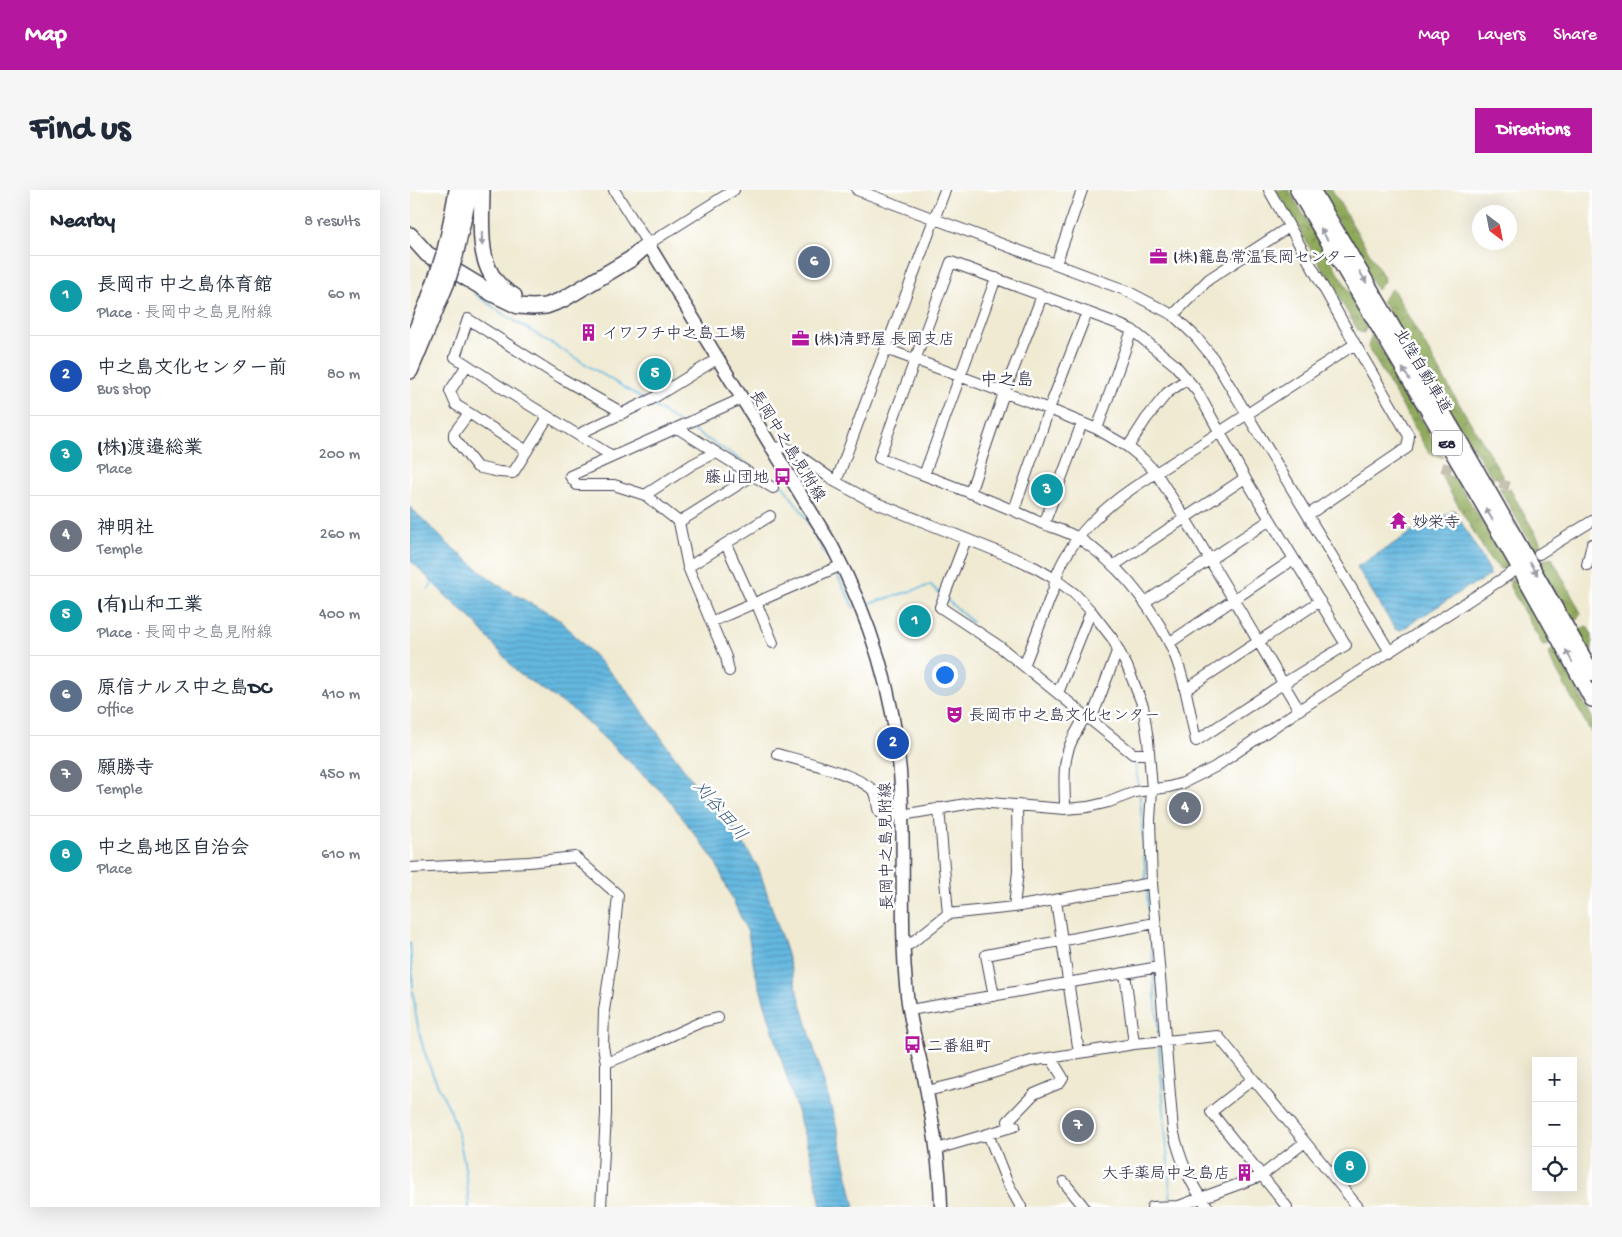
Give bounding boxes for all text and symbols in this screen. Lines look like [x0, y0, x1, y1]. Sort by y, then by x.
text: Map [25, 21, 67, 50]
text: Map [1418, 25, 1450, 46]
text: Layers [1478, 25, 1525, 46]
text: Share [1553, 25, 1597, 46]
button: Directions [1475, 108, 1592, 153]
text: Find us [30, 110, 130, 151]
north arrow [1472, 205, 1517, 250]
text: Nearby [50, 210, 115, 235]
text: 8 results [304, 213, 360, 232]
one-way arrow [1320, 227, 1328, 242]
one-way arrow [478, 231, 486, 247]
pin: 6 [798, 243, 830, 281]
office icon: (株)籠島常温長岡センター [1149, 246, 1169, 266]
place label: (株)籠島常温長岡センター [1173, 248, 1357, 269]
one-way arrow [1359, 271, 1368, 284]
text: 長岡市 中之島体育館 [97, 275, 273, 298]
text: 1 [63, 286, 69, 305]
text: 60 m [328, 286, 360, 305]
text: Place · 長岡中之島見附線 [97, 305, 273, 324]
building icon: イワフチ中之島工場 [578, 322, 598, 342]
place label: イワフチ中之島工場 [602, 325, 746, 345]
street label: 北陸自動車道 [1388, 325, 1456, 418]
office icon: (株)清野屋 長岡支店 [790, 328, 810, 348]
place label: (株)清野屋 長岡支店 [814, 330, 955, 351]
pin: 5 [639, 355, 671, 393]
text: 中之島文化センター前 [97, 358, 287, 381]
text: 2 [62, 366, 70, 385]
text: 80 m [327, 366, 360, 385]
one-way arrow [1402, 368, 1411, 381]
district label: 中之島 [980, 370, 1034, 392]
text: Bus stop [97, 381, 151, 400]
street label: 長岡中之島見附線 [744, 386, 830, 506]
road number: E8 [1432, 430, 1462, 456]
text: (株)渡邉総業 [97, 438, 203, 461]
text: 3 [62, 446, 70, 465]
text: 200 m [319, 446, 360, 465]
text: Place [97, 461, 132, 480]
bus stop icon: 藤山団地 [773, 466, 793, 486]
place label: 藤山団地 [705, 469, 769, 489]
pin: 3 [1031, 471, 1063, 509]
one-way arrow [1484, 508, 1493, 521]
temple icon: 妙栄寺 [1388, 511, 1408, 531]
place label: 妙栄寺 [1412, 514, 1460, 534]
text: 神明社 [97, 518, 154, 541]
text: 4 [62, 526, 70, 545]
text: 260 m [320, 526, 360, 545]
text: Temple [97, 541, 142, 560]
one-way arrow [1529, 562, 1538, 575]
text: (有)山和工業 [97, 595, 203, 618]
pin: 1 [899, 602, 931, 640]
text: 5 [62, 606, 70, 625]
text: 400 m [319, 606, 360, 625]
text: Place · 長岡中之島見附線 [97, 625, 273, 644]
one-way arrow [1565, 648, 1573, 663]
your location [932, 662, 958, 688]
text: 原信ナルス中之島DC [97, 678, 271, 701]
text: 6 [62, 686, 70, 705]
text: 410 m [322, 686, 360, 705]
text: Office [97, 701, 134, 720]
theatre icon: 長岡市中之島文化センター [945, 704, 965, 724]
place label: 長岡市中之島文化センター [969, 707, 1160, 727]
pin: 2 [877, 724, 909, 762]
text: 願勝寺 [97, 758, 154, 781]
text: 7 [62, 766, 70, 785]
text: 450 m [320, 766, 360, 785]
water label: 刈谷田川 [688, 777, 751, 846]
text: Temple [97, 781, 142, 800]
street label: 長岡中之島見附線 [876, 782, 899, 910]
pin: 4 [1169, 789, 1201, 827]
text: 中之島地区自治会 [97, 838, 249, 861]
text: 8 [62, 846, 70, 865]
text: 610 m [321, 846, 360, 865]
text: Place [97, 861, 132, 880]
bus stop icon: 二番組町 [903, 1035, 923, 1055]
place label: 二番組町 [927, 1038, 991, 1058]
map controls [1532, 1057, 1577, 1192]
button: + [1532, 1057, 1577, 1102]
button: − [1532, 1102, 1577, 1147]
pin: 7 [1062, 1107, 1094, 1145]
button: locate [1532, 1147, 1577, 1192]
pin: 8 [1334, 1148, 1366, 1186]
building icon: 大手薬局中之島店 [1234, 1162, 1254, 1182]
place label: 大手薬局中之島店 [1102, 1165, 1230, 1185]

